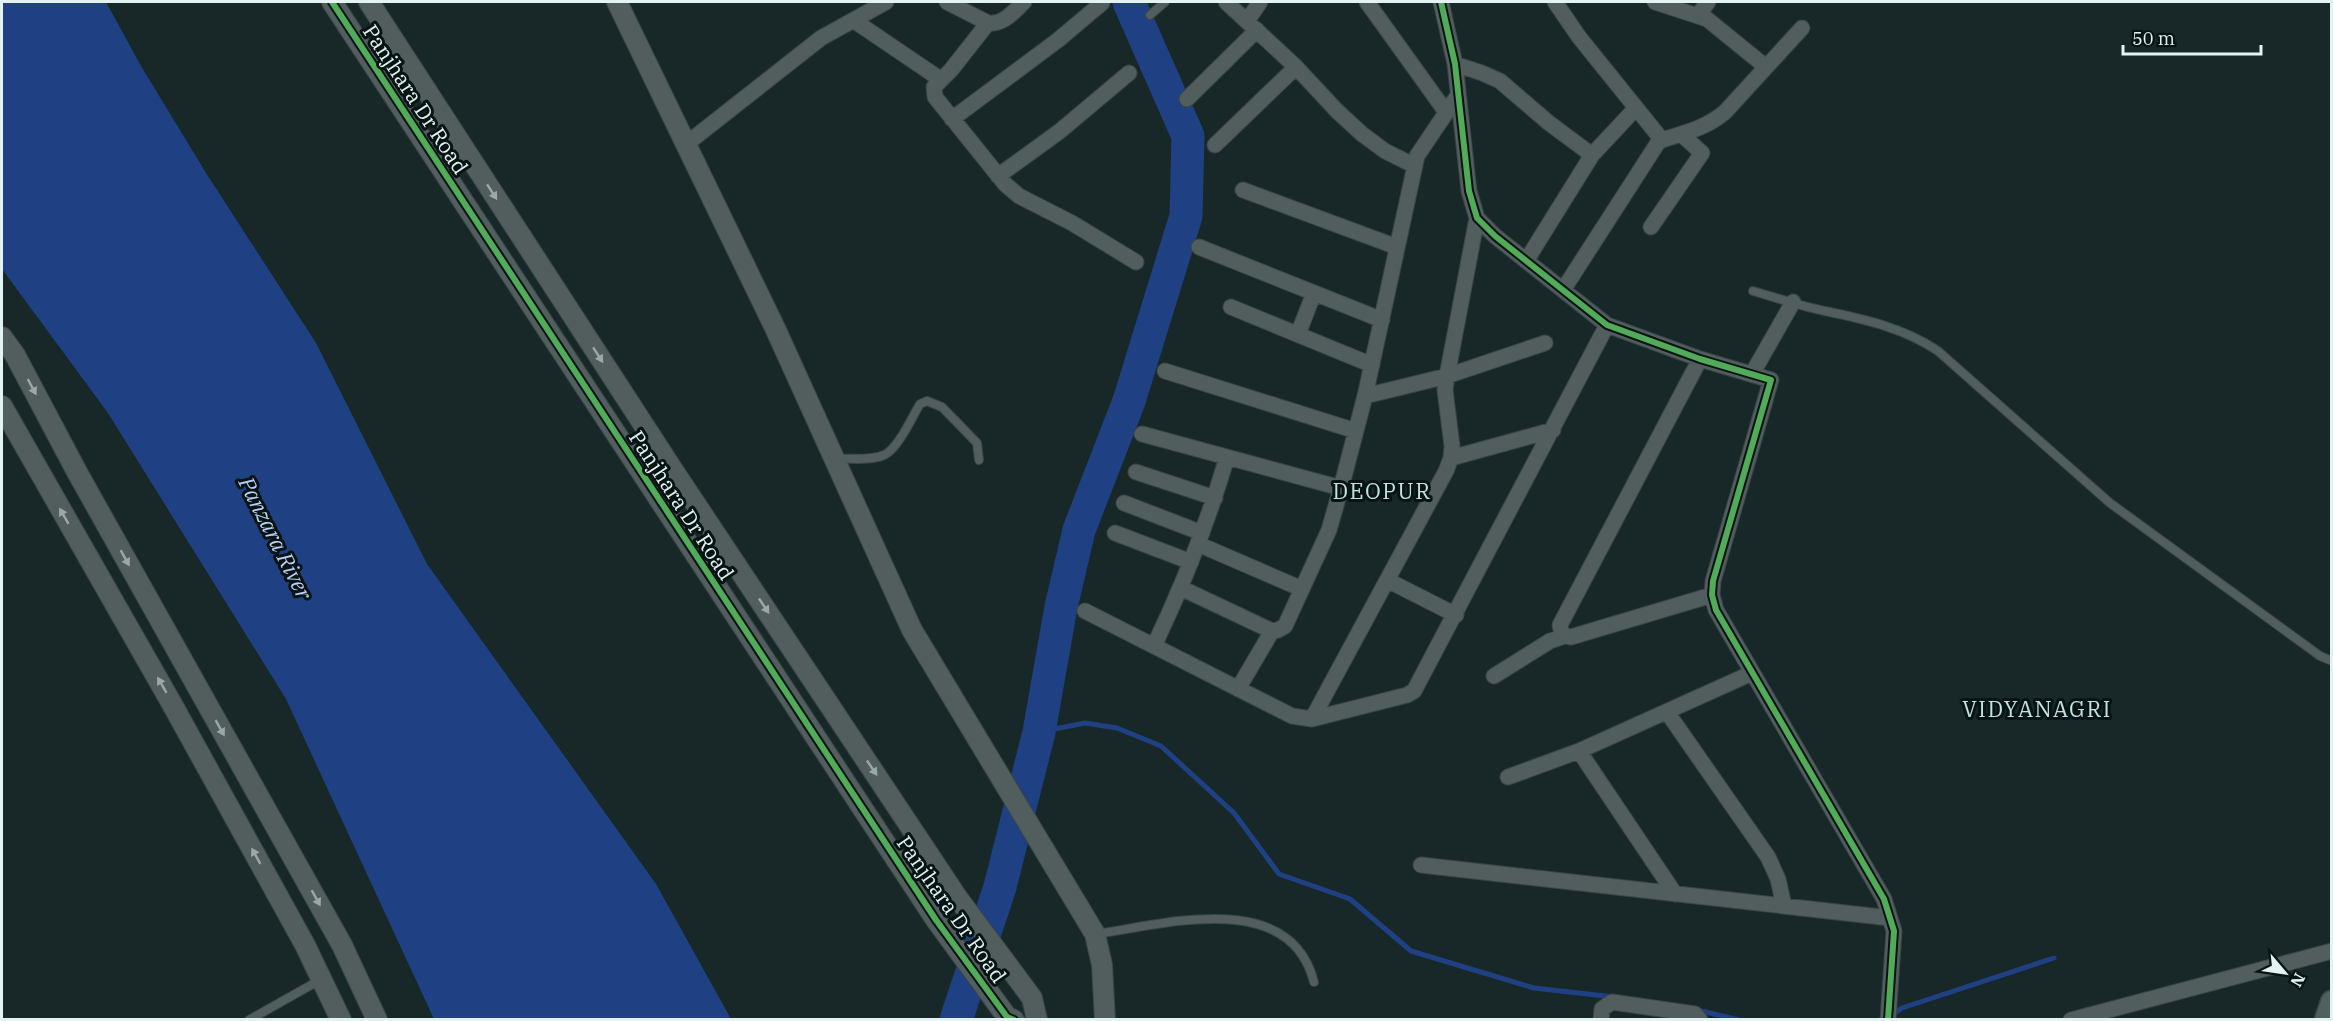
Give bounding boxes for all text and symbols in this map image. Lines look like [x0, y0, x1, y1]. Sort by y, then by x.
scale bar [2123, 18, 2261, 56]
street label: Panjhara Dr Road [357, 19, 475, 180]
text: 50 m [2132, 27, 2175, 50]
one-way arrow [487, 183, 498, 200]
one-way arrow [593, 347, 604, 363]
one-way arrow [27, 378, 37, 395]
street label: Panjhara Dr Road [623, 425, 741, 586]
water label: Panzara River [232, 471, 320, 606]
district label: DEOPUR [1332, 476, 1432, 505]
one-way arrow [59, 507, 69, 524]
one-way arrow [120, 550, 130, 567]
one-way arrow [758, 597, 769, 614]
one-way arrow [156, 677, 167, 693]
district label: VIDYANAGRI [1962, 694, 2112, 723]
one-way arrow [215, 720, 226, 736]
one-way arrow [866, 760, 877, 776]
street label: Panjhara Dr Road [891, 830, 1013, 988]
one-way arrow [251, 847, 261, 864]
one-way arrow [311, 890, 321, 907]
north arrow [2255, 943, 2315, 1003]
text: N [2286, 970, 2310, 991]

